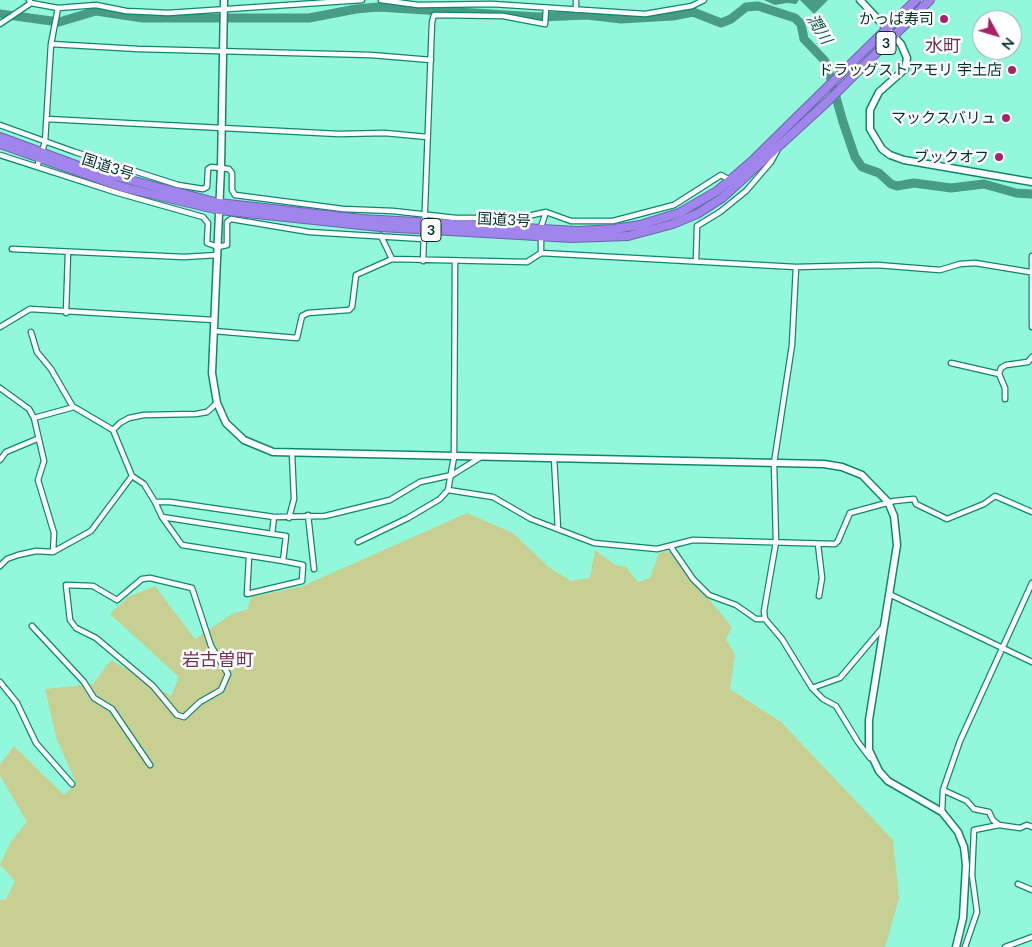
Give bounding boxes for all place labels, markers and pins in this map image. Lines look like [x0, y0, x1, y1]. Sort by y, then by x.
place label: かっぱ寿司 [859, 10, 934, 28]
marker: かっぱ寿司 [938, 13, 950, 25]
place label: ドラッグストアモリ 宇土店 [818, 61, 1002, 79]
marker: ドラッグストアモリ 宇土店 [1006, 64, 1018, 76]
place label: マックスバリュ [891, 109, 996, 127]
marker: マックスバリュ [1000, 112, 1012, 124]
place label: ブックオフ [914, 148, 989, 166]
marker: ブックオフ [993, 151, 1005, 163]

